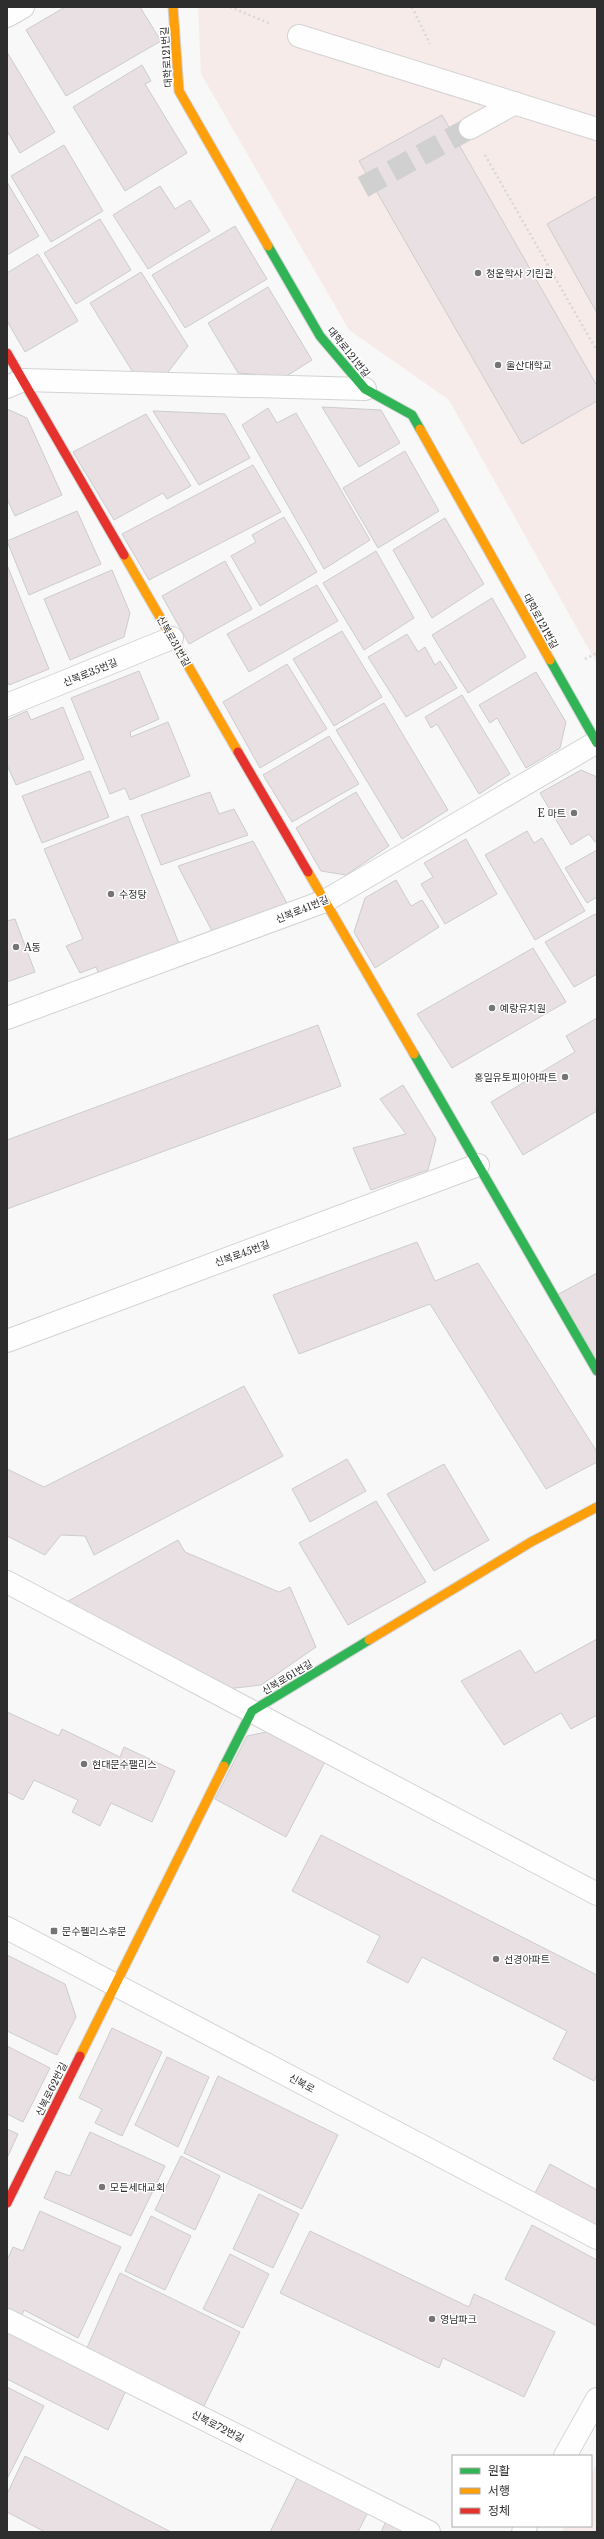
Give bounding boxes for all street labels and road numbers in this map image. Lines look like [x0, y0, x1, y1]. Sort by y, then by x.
street label: 대학로121번길 [158, 26, 175, 88]
street label: 대학로121번길 [324, 324, 373, 380]
street label: 대학로121번길 [520, 591, 561, 651]
street label: 신복로31번길 [154, 613, 193, 669]
street label: 신복로35번길 [61, 656, 119, 689]
street label: 신복로41번길 [274, 893, 331, 926]
street label: 신복로45번길 [213, 1238, 271, 1269]
street label: 신복로61번길 [260, 1657, 315, 1698]
street label: 신복로62번길 [33, 2060, 70, 2118]
street label: 신복로 [287, 2071, 317, 2096]
street label: 신복로72번길 [189, 2408, 246, 2445]

